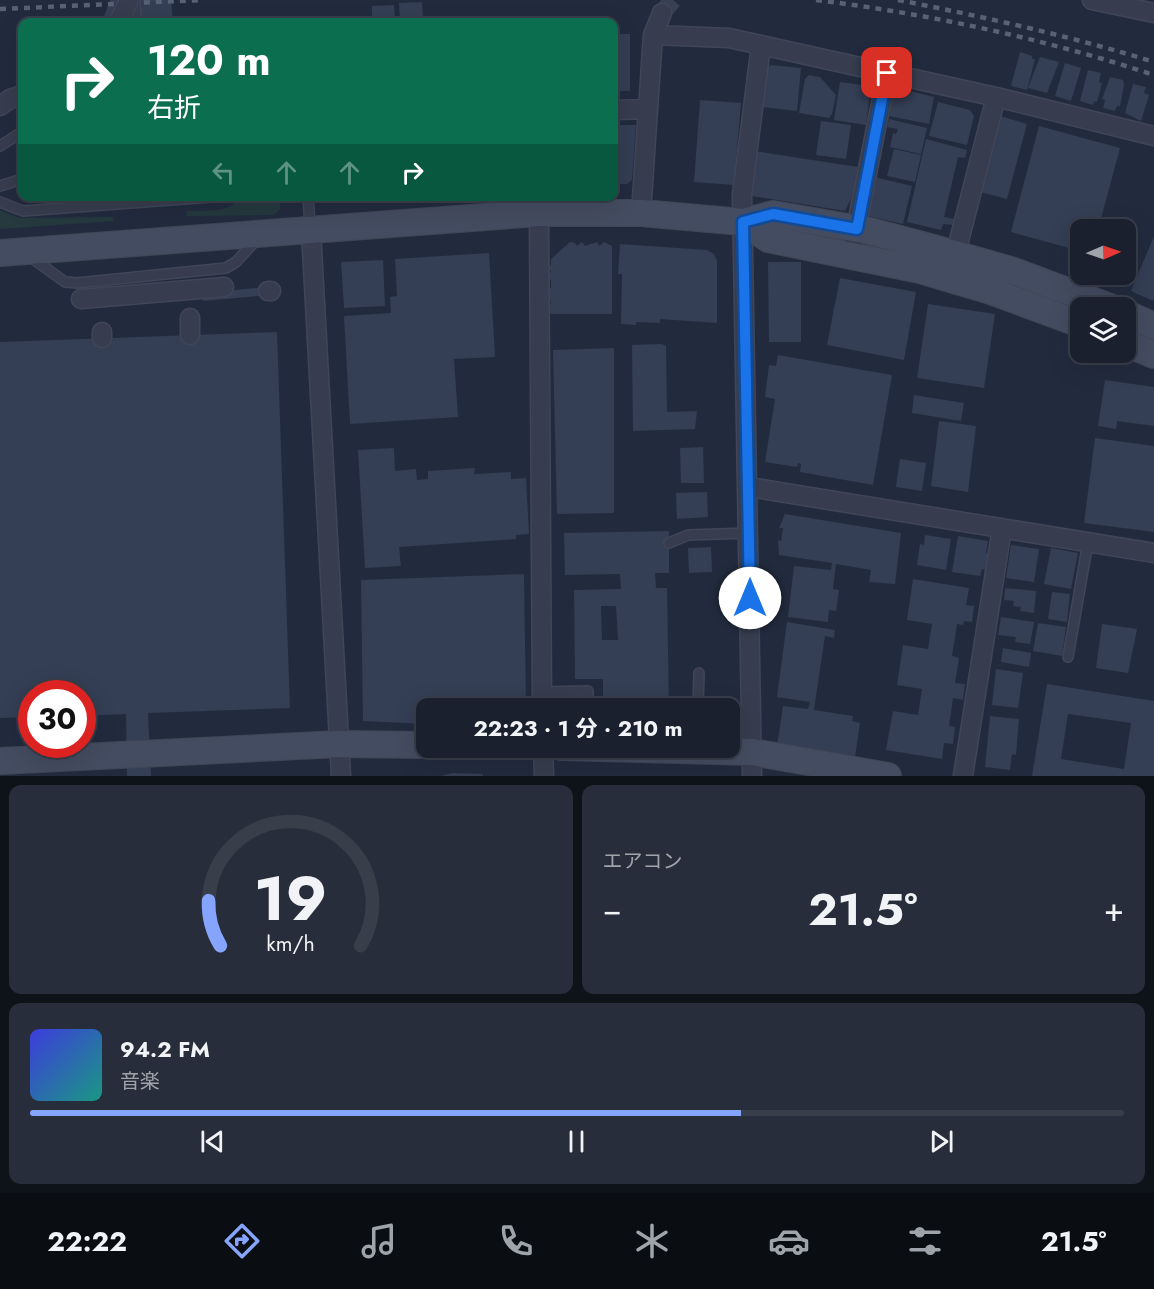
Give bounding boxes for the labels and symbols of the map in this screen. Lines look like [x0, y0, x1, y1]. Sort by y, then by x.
pin [861, 47, 912, 98]
north arrow [1070, 219, 1136, 285]
position arrow [718, 566, 782, 630]
speed limit sign: 30 [18, 680, 96, 758]

